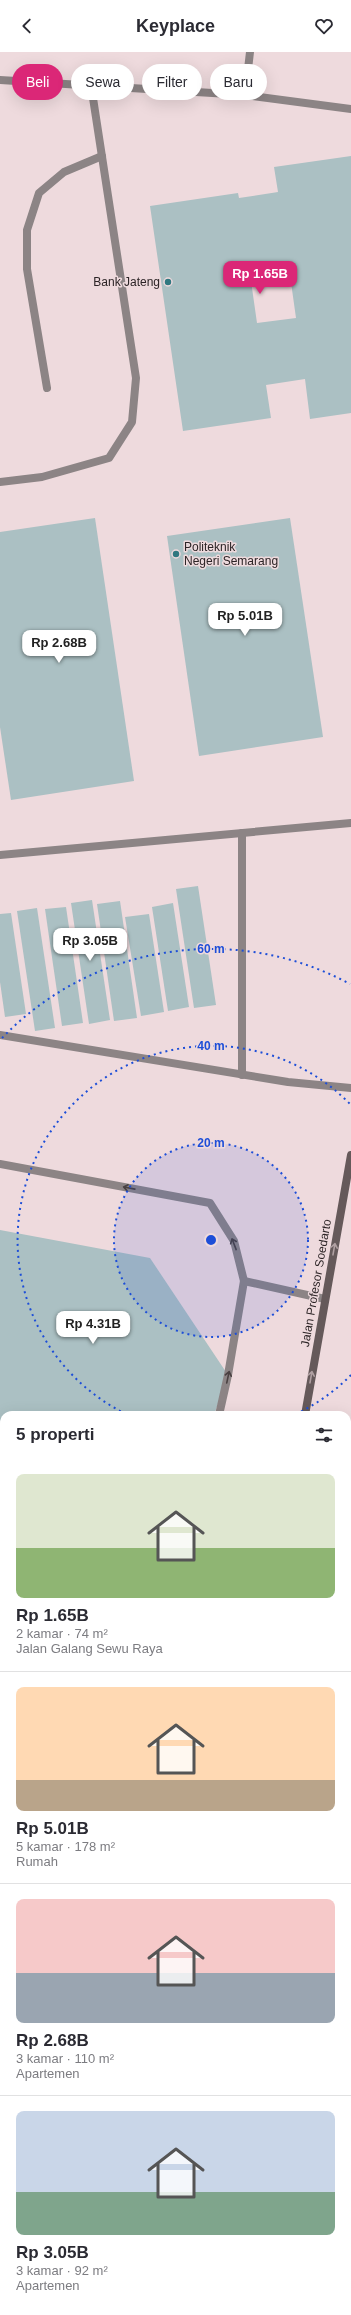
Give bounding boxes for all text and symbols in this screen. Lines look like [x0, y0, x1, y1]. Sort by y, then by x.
icon: back [16, 15, 38, 37]
icon: heart [313, 15, 335, 37]
text: Keyplace [136, 16, 215, 36]
chip: Beli [12, 64, 63, 100]
chip: Sewa [71, 64, 134, 100]
chip: Filter [142, 64, 202, 100]
chip: Baru [210, 64, 267, 100]
pin: Rp 1.65B [219, 261, 301, 295]
text: Rp 1.65B [232, 266, 288, 281]
place label: Bank Jateng [93, 275, 160, 289]
marker: Bank Jateng [163, 277, 173, 287]
place label: Politeknik Negeri Semarang [184, 540, 278, 568]
marker: Politeknik Negeri Semarang [171, 549, 181, 559]
pin: Rp 5.01B [204, 603, 286, 637]
text: Rp 5.01B [217, 608, 273, 623]
pin: Rp 2.68B [18, 630, 100, 664]
text: Rp 2.68B [31, 635, 87, 650]
pin: Rp 3.05B [49, 928, 131, 962]
text: Rp 3.05B [62, 933, 118, 948]
text: 60 m [197, 942, 225, 956]
text: 40 m [197, 1039, 225, 1053]
text: 20 m [197, 1136, 225, 1150]
one-way arrow [123, 1184, 136, 1192]
street label: Jalan Profesor Soedarto [298, 1218, 334, 1348]
centre of rings [204, 1233, 218, 1247]
one-way arrow [230, 1237, 237, 1250]
one-way arrow [331, 1243, 339, 1256]
pin: Rp 4.31B [52, 1311, 134, 1345]
text: Rp 4.31B [65, 1316, 121, 1331]
one-way arrow [224, 1371, 232, 1384]
one-way arrow [308, 1371, 316, 1384]
icon: filters [313, 1424, 335, 1446]
text: 5 properti [16, 1425, 94, 1444]
icon: home [140, 1500, 212, 1572]
text: Rp 1.65B [16, 1606, 89, 1625]
text: 2 kamar · 74 m² [16, 1626, 108, 1641]
text: Jalan Galang Sewu Raya [16, 1641, 163, 1656]
icon: home [140, 1713, 212, 1785]
text: Rp 5.01B [16, 1819, 89, 1838]
text: 5 kamar · 178 m² [16, 1839, 115, 1854]
text: Rumah [16, 1854, 58, 1869]
icon: home [140, 1925, 212, 1997]
text: Rp 2.68B [16, 2031, 89, 2050]
text: 3 kamar · 110 m² [16, 2051, 114, 2066]
text: Apartemen [16, 2066, 80, 2081]
icon: home [140, 2137, 212, 2209]
text: Rp 3.05B [16, 2243, 89, 2262]
text: 3 kamar · 92 m² [16, 2263, 108, 2278]
text: Apartemen [16, 2278, 80, 2293]

